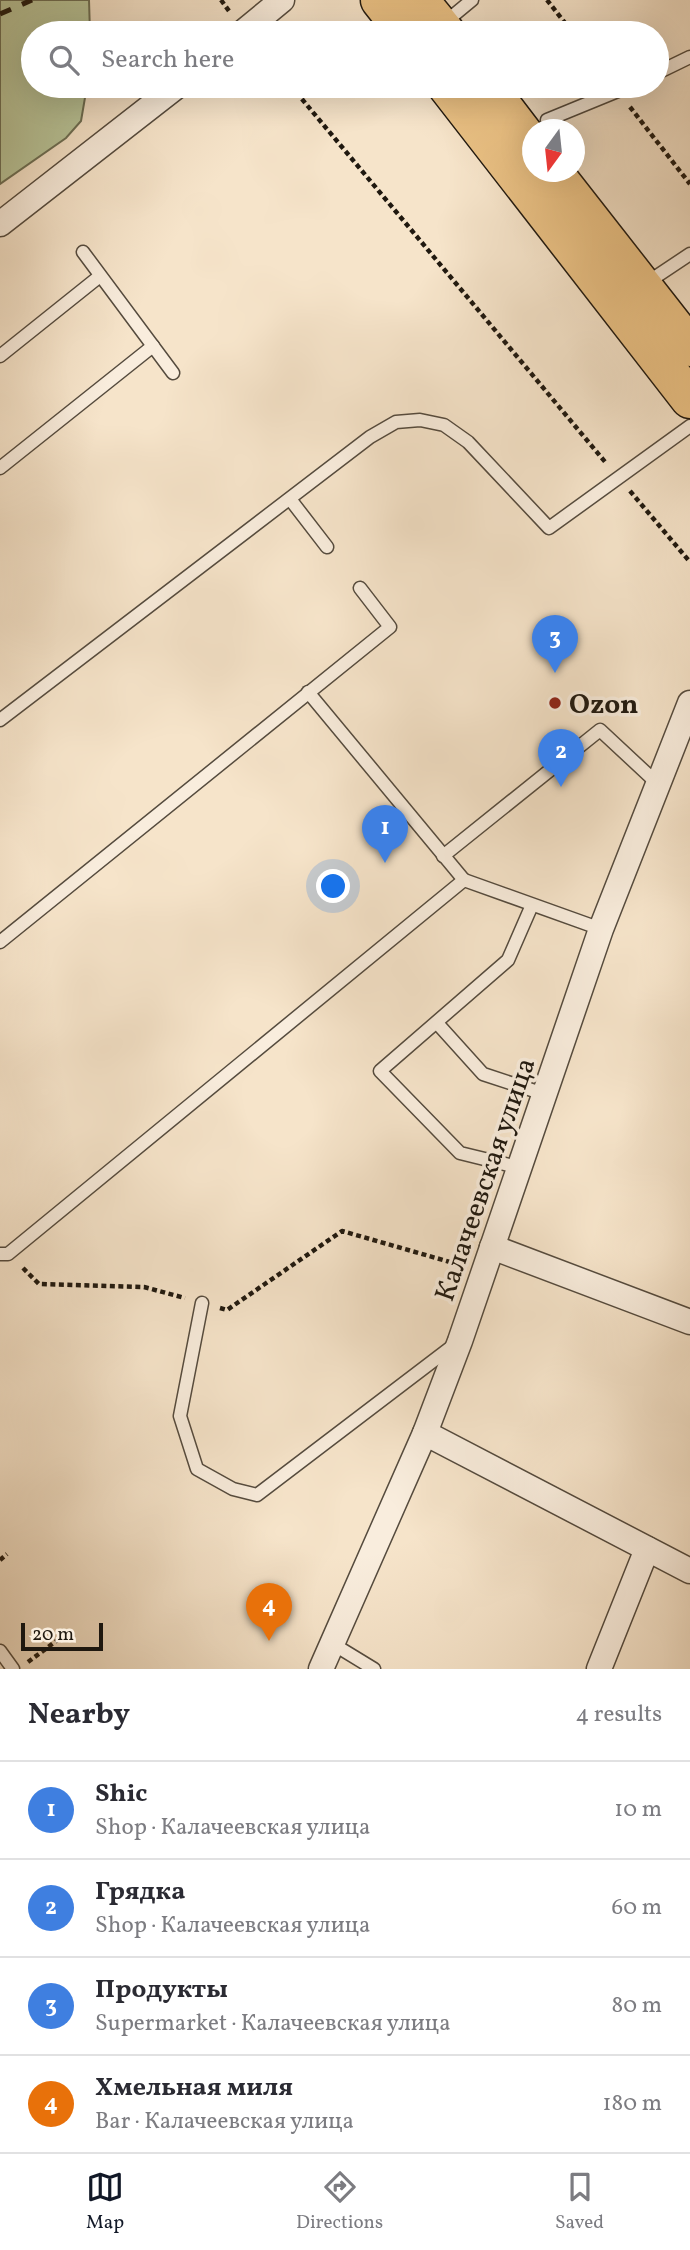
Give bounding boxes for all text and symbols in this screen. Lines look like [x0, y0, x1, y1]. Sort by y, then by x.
search box [21, 21, 669, 98]
icon: search [45, 41, 83, 79]
text: Search here [101, 42, 234, 78]
north arrow [522, 119, 585, 182]
pin: 3 [532, 615, 578, 673]
place label: Ozon [569, 686, 639, 725]
marker: Ozon [547, 695, 563, 711]
pin: 2 [538, 729, 584, 787]
pin: 1 [362, 805, 408, 863]
your location [316, 869, 350, 903]
street label: Калачеевская улица [426, 1053, 546, 1307]
pin: 4 [246, 1583, 292, 1641]
scale bar [21, 1620, 103, 1652]
text: 20 m [32, 1622, 74, 1648]
text: Nearby [28, 1694, 130, 1736]
text: 4 results [576, 1699, 662, 1731]
text: Shic [95, 1776, 147, 1812]
text: 1 [46, 1794, 56, 1826]
text: 10 m [614, 1794, 662, 1826]
text: Shop · Калачеевская улица [95, 1812, 370, 1844]
text: Грядка [95, 1874, 185, 1910]
text: 2 [45, 1892, 57, 1924]
text: 60 m [612, 1892, 662, 1924]
text: Shop · Калачеевская улица [95, 1910, 370, 1942]
text: Продукты [95, 1972, 228, 2008]
text: 3 [45, 1990, 57, 2022]
text: 80 m [612, 1990, 662, 2022]
text: Supermarket · Калачеевская улица [95, 2008, 451, 2040]
text: Хмельная миля [95, 2070, 293, 2106]
text: 4 [44, 2088, 58, 2120]
text: 180 m [603, 2088, 662, 2120]
text: Bar · Калачеевская улица [95, 2106, 354, 2138]
tab: Map [86, 2168, 124, 2236]
tab: Directions [296, 2168, 383, 2236]
tab: Saved [555, 2168, 604, 2236]

